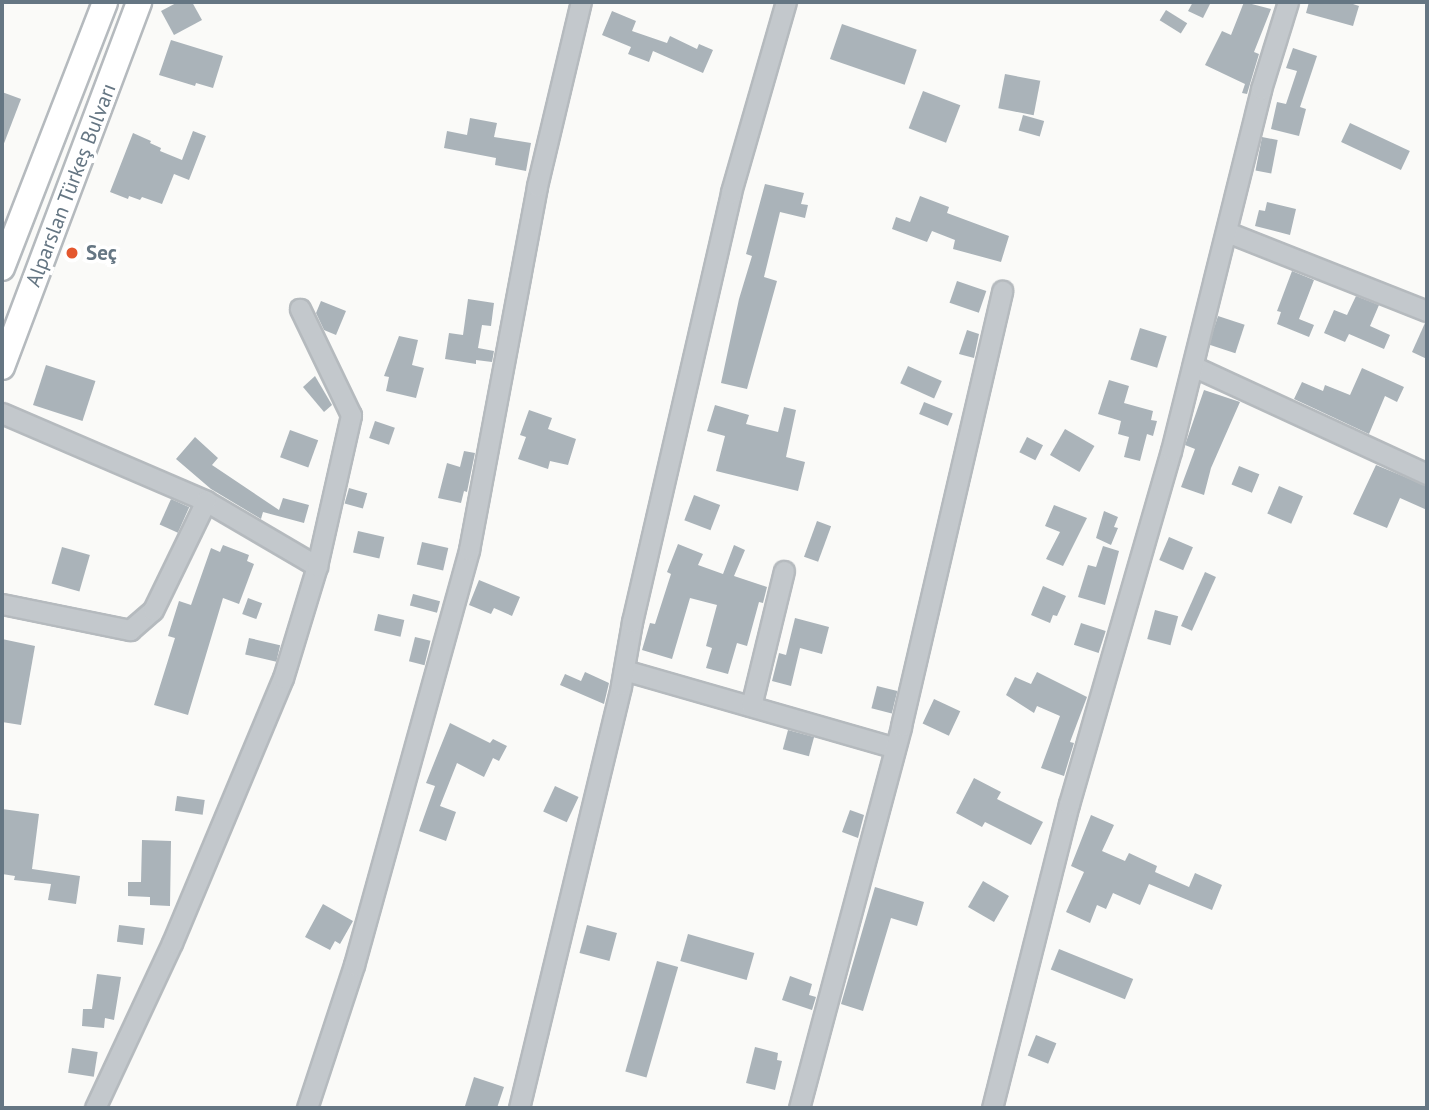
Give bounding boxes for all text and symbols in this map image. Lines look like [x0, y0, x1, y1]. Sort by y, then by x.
street label: Alparslan Türkeş Bulvarı [20, 80, 122, 290]
place label: Seç [86, 240, 117, 266]
marker: Seç [64, 245, 80, 261]

